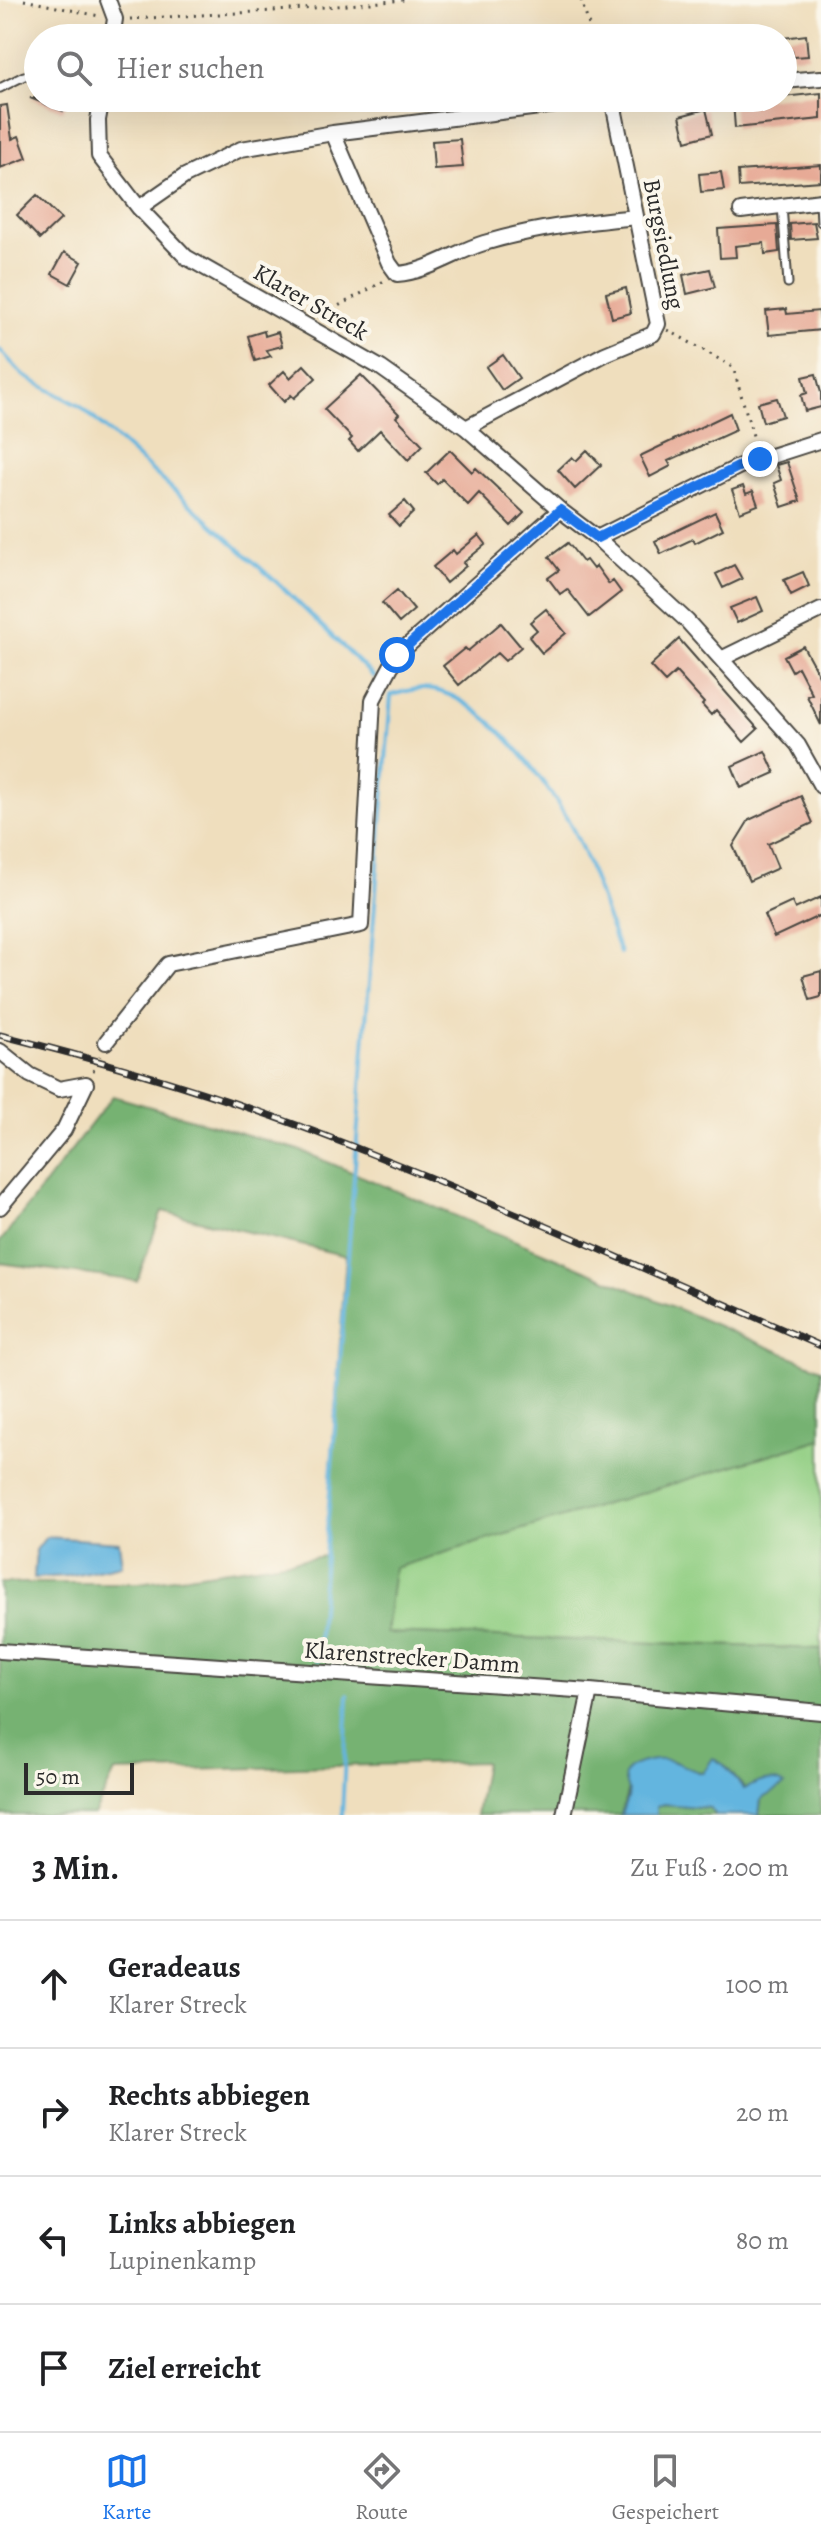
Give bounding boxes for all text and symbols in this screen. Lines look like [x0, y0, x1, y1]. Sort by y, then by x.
search box [24, 24, 797, 112]
icon: search [52, 46, 96, 90]
text: Hier suchen [116, 48, 265, 88]
street label: Burgsiedlung [636, 176, 692, 312]
street label: Klarer Streck [247, 256, 375, 348]
route end [742, 441, 778, 477]
route start [379, 637, 415, 673]
street label: Klarenstrecker Damm [303, 1633, 521, 1681]
scale bar [24, 1759, 134, 1795]
text: 50 m [36, 1762, 80, 1792]
text: 3 Min. [32, 1844, 119, 1891]
text: Zu Fuß · 200 m [630, 1850, 789, 1885]
text: Geradeaus [108, 1947, 241, 1987]
icon: ahead [32, 1962, 76, 2006]
text: 100 m [726, 1967, 789, 2002]
text: Klarer Streck [108, 1987, 247, 2022]
text: Rechts abbiegen [108, 2075, 310, 2115]
icon: right [32, 2090, 76, 2134]
text: 20 m [736, 2095, 789, 2130]
text: Klarer Streck [108, 2115, 247, 2150]
text: Links abbiegen [108, 2203, 296, 2243]
icon: left [32, 2218, 76, 2262]
text: 80 m [736, 2223, 789, 2258]
text: Lupinenkamp [108, 2243, 256, 2278]
icon: arrive [32, 2346, 76, 2390]
text: Ziel erreicht [108, 2348, 261, 2388]
tab: Karte [102, 2449, 151, 2527]
tab: Route [355, 2449, 408, 2527]
tab: Gespeichert [612, 2449, 719, 2527]

